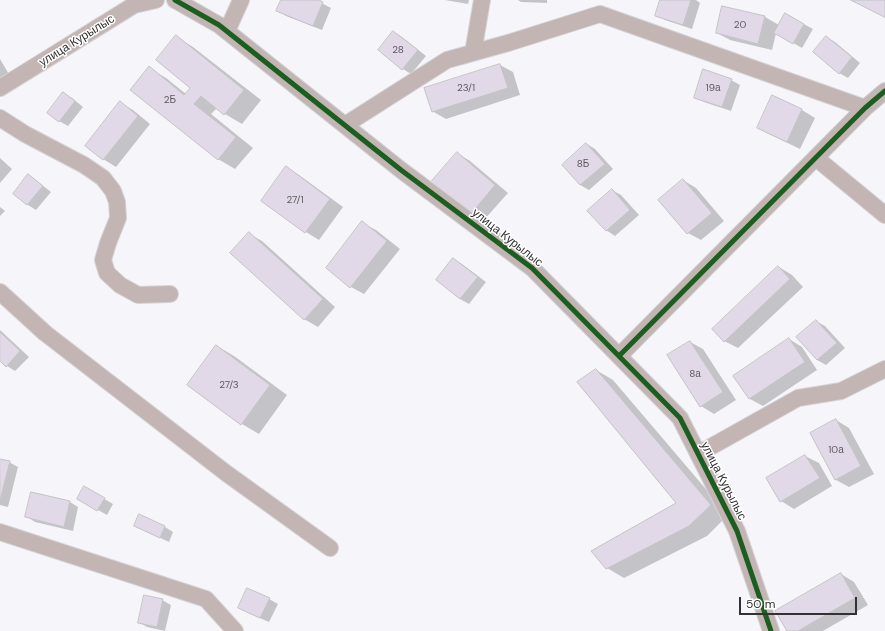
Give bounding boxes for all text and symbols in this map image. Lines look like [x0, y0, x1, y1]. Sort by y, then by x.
street label: улица Курылыс [37, 12, 117, 70]
house number: 20 [734, 19, 746, 31]
house number: 28 [392, 44, 404, 56]
house number: 23/1 [457, 82, 475, 94]
house number: 19а [706, 82, 720, 94]
house number: 2Б [164, 94, 176, 106]
house number: 8Б [577, 158, 589, 170]
house number: 27/1 [286, 194, 304, 206]
street label: улица Курылыс [469, 206, 545, 270]
house number: 8а [689, 368, 701, 380]
house number: 27/3 [219, 379, 239, 391]
street label: улица Курылыс [697, 439, 749, 523]
house number: 10а [828, 444, 844, 456]
scale bar [741, 589, 859, 615]
text: 50 m [746, 596, 775, 612]

